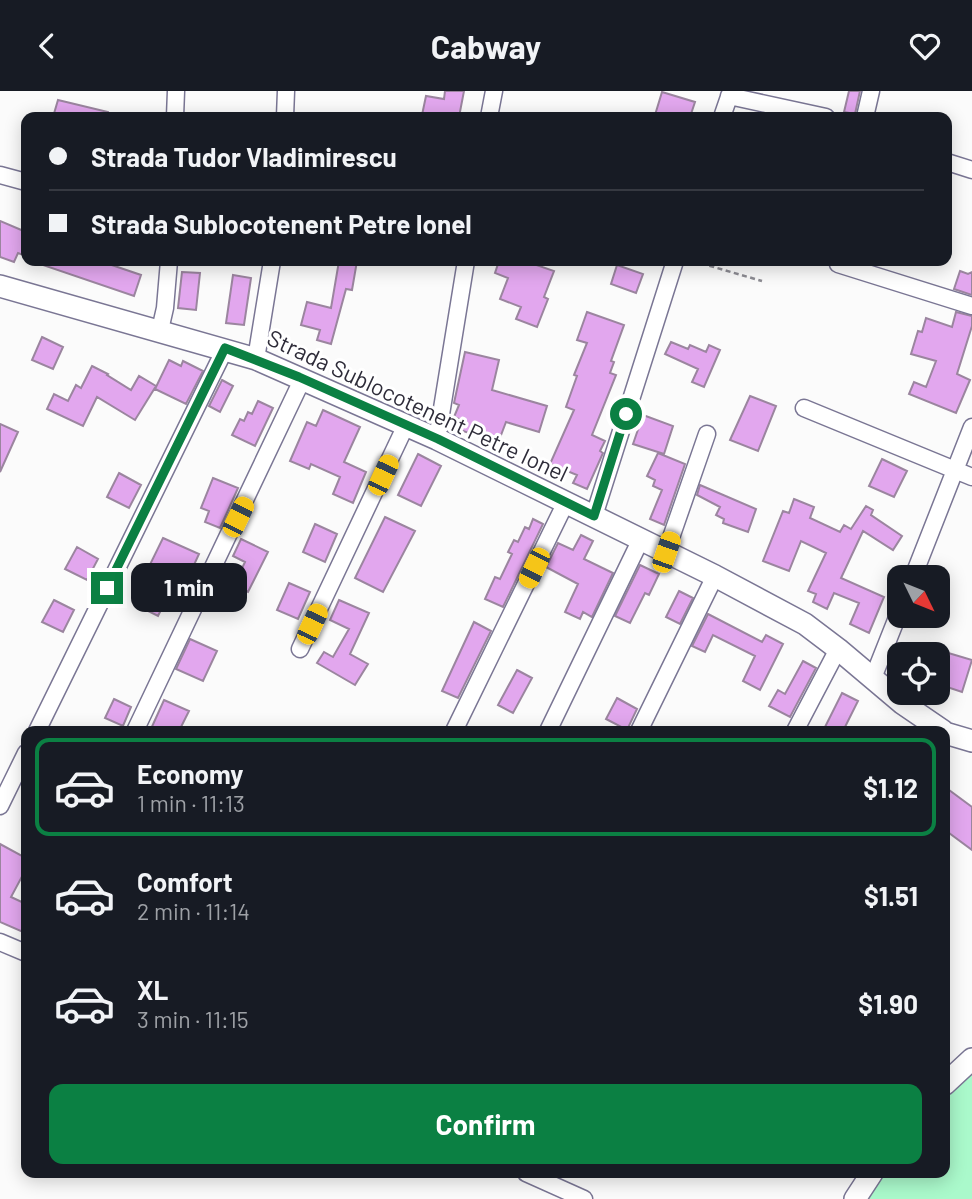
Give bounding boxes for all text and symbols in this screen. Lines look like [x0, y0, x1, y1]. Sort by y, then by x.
icon: back [28, 27, 66, 65]
text: Cabway [431, 27, 541, 65]
icon: heart [906, 27, 944, 65]
text: Strada Tudor Vladimirescu [91, 141, 397, 172]
text: Strada Sublocotenent Petre Ionel [91, 208, 472, 239]
street label: Strada Sublocotenent Petre Ionel [263, 323, 573, 487]
route start [610, 398, 642, 430]
car [365, 452, 402, 498]
car [220, 494, 257, 540]
car [650, 529, 683, 575]
car [516, 545, 553, 591]
callout: 1 min [132, 563, 247, 613]
north arrow [887, 565, 950, 628]
map controls [887, 565, 950, 705]
route end [91, 572, 123, 604]
text: 1 min [164, 573, 214, 601]
car [294, 601, 331, 647]
button: locate [887, 642, 950, 705]
icon: car [53, 756, 116, 819]
text: Economy [137, 758, 243, 789]
text: $1.12 [863, 772, 918, 803]
text: 1 min · 11:13 [137, 789, 245, 817]
icon: car [53, 864, 116, 927]
text: Comfort [137, 866, 233, 897]
text: $1.51 [864, 880, 918, 911]
text: 2 min · 11:14 [137, 897, 250, 925]
icon: car [53, 972, 116, 1035]
text: XL [137, 974, 168, 1005]
text: $1.90 [858, 988, 918, 1019]
text: 3 min · 11:15 [137, 1005, 249, 1033]
button: Confirm [49, 1084, 922, 1164]

